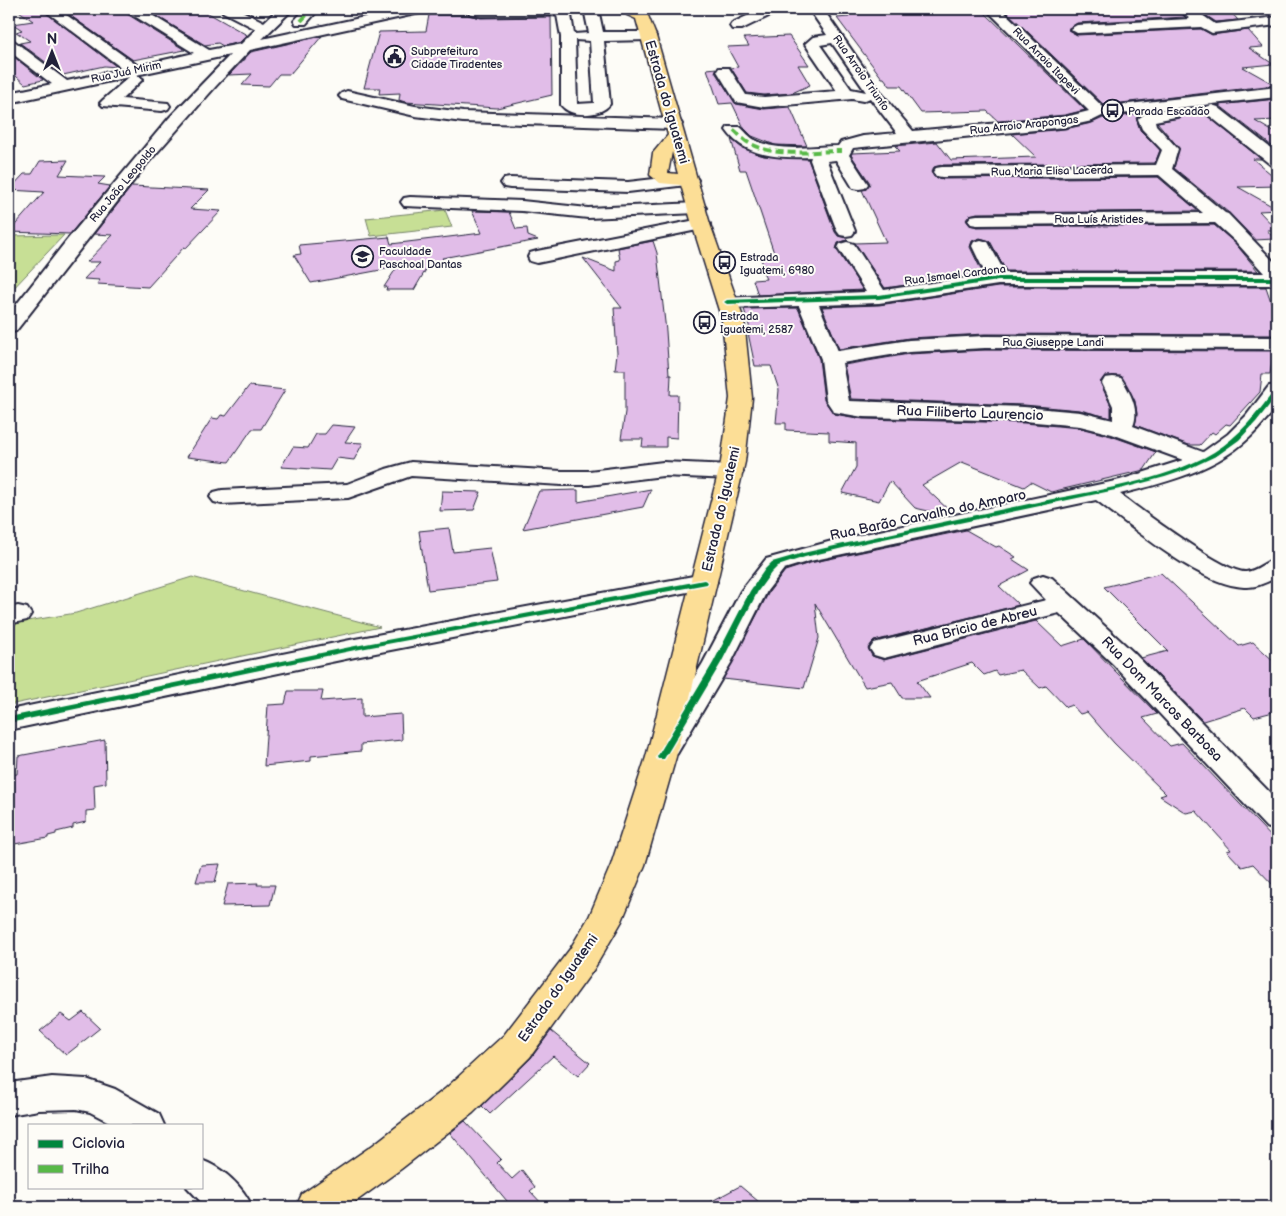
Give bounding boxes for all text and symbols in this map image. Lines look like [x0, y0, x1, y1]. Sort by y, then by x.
street label: Rua Arroio Itapevi [1010, 25, 1082, 97]
north arrow [28, 28, 78, 78]
text: N [47, 31, 57, 48]
street label: Rua Arroio Triunfo [830, 33, 892, 113]
street label: Estrada do Iguatemi [641, 38, 693, 166]
public building icon: Subprefeitura Cidade Tiradentes [383, 45, 407, 69]
place label: Subprefeitura Cidade Tiradentes [411, 45, 503, 71]
street label: Rua Juá Mirim [90, 58, 162, 86]
bus stop icon: Parada Escadão [1100, 99, 1124, 123]
place label: Parada Escadão [1128, 105, 1210, 118]
street label: Rua Arroio Arapongas [969, 113, 1080, 137]
street label: Rua João Leopoldo [87, 143, 159, 225]
street label: Rua Maria Elisa Lacerda [991, 163, 1113, 179]
street label: Rua Luís Aristides [1054, 213, 1144, 226]
school or university icon: Faculdade Paschoal Dantas [351, 245, 375, 269]
place label: Faculdade Paschoal Dantas [379, 245, 463, 271]
bus stop icon: Estrada Iguatemi, 6980 [712, 251, 736, 275]
place label: Estrada Iguatemi, 6980 [740, 251, 815, 277]
street label: Rua Ismael Cardona [904, 262, 1006, 288]
bus stop icon: Estrada Iguatemi, 2587 [692, 310, 716, 334]
place label: Estrada Iguatemi, 2587 [720, 310, 794, 336]
street label: Rua Giuseppe Landi [1002, 336, 1104, 349]
street label: Rua Filiberto Laurencio [896, 402, 1044, 424]
street label: Estrada do Iguatemi [698, 445, 744, 573]
street label: Rua Barão Carvalho do Amparo [828, 486, 1028, 544]
street label: Rua Bricio de Abreu [911, 602, 1039, 650]
street label: Rua Dom Marcos Barbosa [1098, 633, 1226, 765]
street label: Estrada do Iguatemi [514, 931, 602, 1045]
legend [28, 1124, 202, 1188]
text: Ciclovia [72, 1134, 125, 1153]
text: Trilha [72, 1160, 109, 1179]

